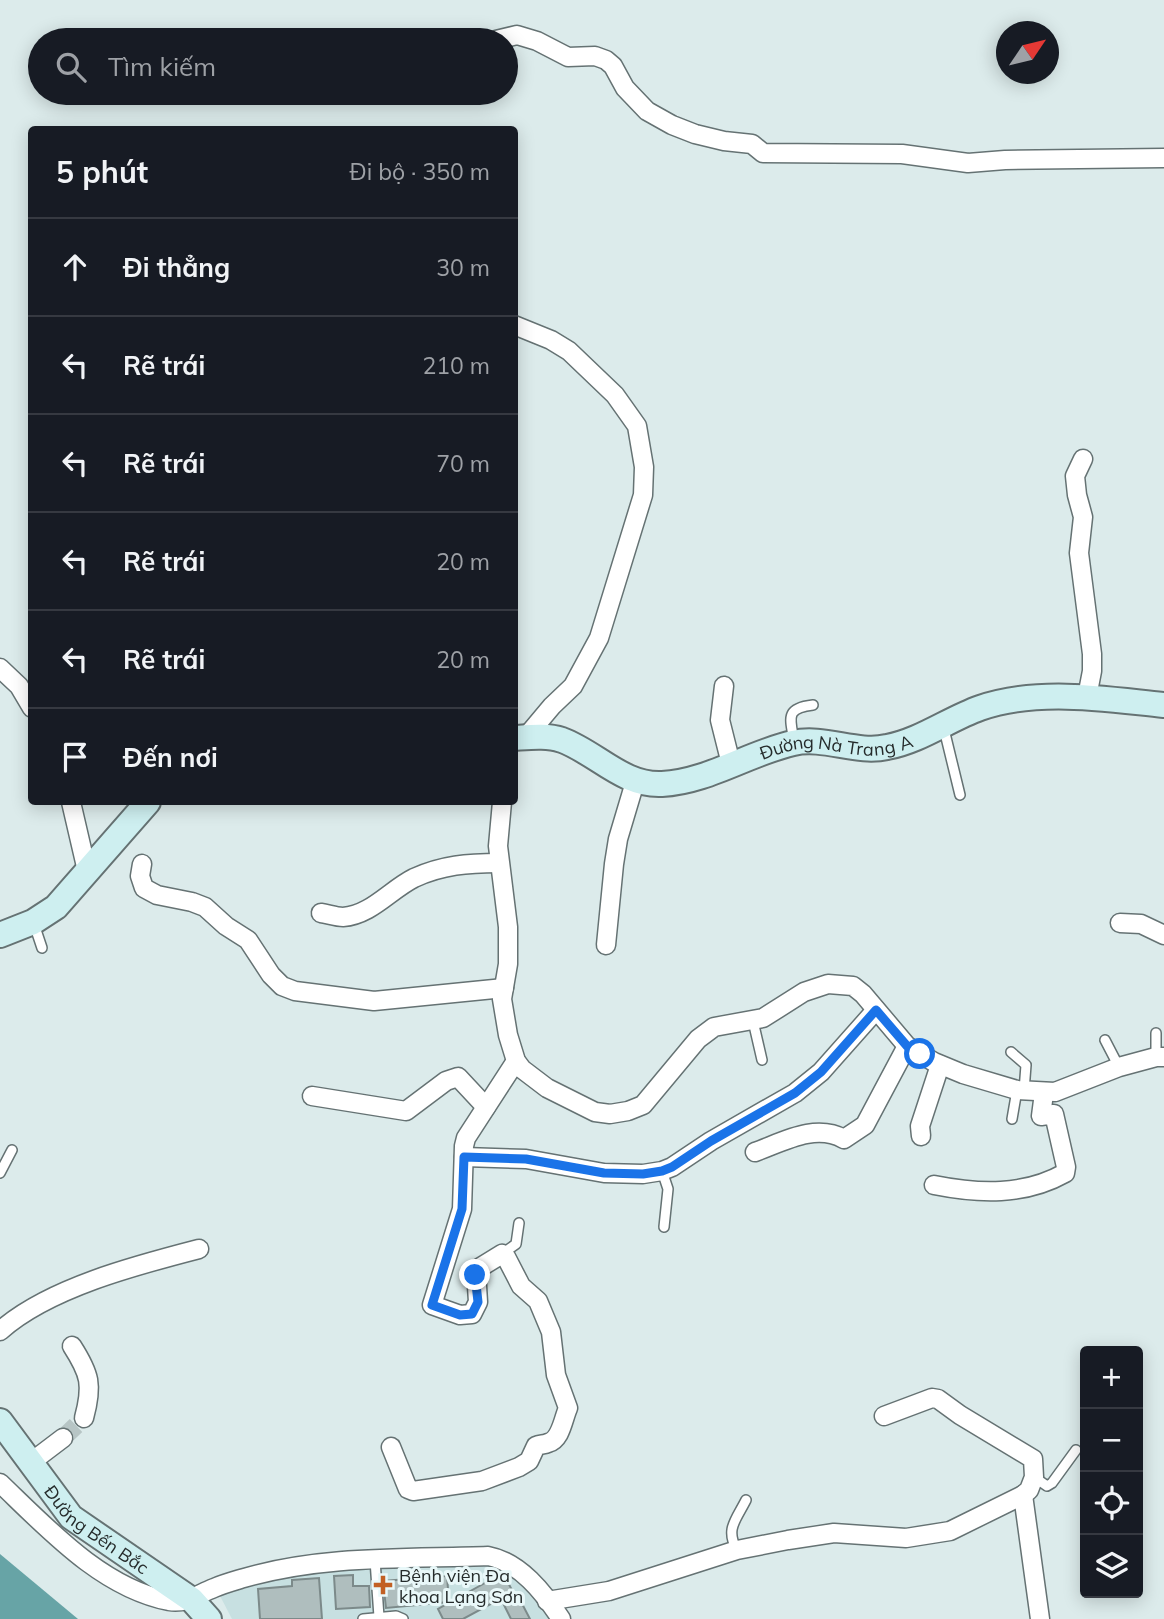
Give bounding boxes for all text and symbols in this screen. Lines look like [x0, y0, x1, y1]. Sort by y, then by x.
north arrow [996, 21, 1059, 84]
search box [28, 28, 518, 105]
icon: search [52, 48, 90, 86]
text: Tìm kiếm [108, 50, 216, 83]
text: 5 phút [56, 153, 148, 191]
text: Đi bộ · 350 m [349, 157, 490, 186]
icon: ahead [56, 248, 94, 286]
text: Đi thẳng [123, 251, 230, 284]
text: 30 m [436, 253, 490, 282]
icon: left [56, 346, 94, 384]
text: Rẽ trái [123, 349, 205, 382]
text: 210 m [422, 351, 490, 380]
icon: left [56, 444, 94, 482]
text: Rẽ trái [123, 447, 205, 480]
text: 70 m [436, 449, 490, 478]
icon: left [56, 542, 94, 580]
text: Rẽ trái [123, 545, 205, 578]
text: 20 m [436, 547, 490, 576]
icon: left [56, 640, 94, 678]
text: Rẽ trái [123, 643, 205, 676]
text: 20 m [436, 645, 490, 674]
street label: Đường Nà Trang A [756, 729, 916, 764]
icon: arrive [56, 738, 94, 776]
text: Đến nơi [123, 741, 218, 774]
route start [904, 1038, 935, 1069]
route end [459, 1259, 490, 1290]
map controls [1080, 1346, 1143, 1598]
button: + [1080, 1346, 1143, 1409]
button: − [1080, 1409, 1143, 1472]
button: locate [1080, 1472, 1143, 1535]
street label: Đường Bến Bắc [40, 1480, 154, 1579]
button: layers [1080, 1535, 1143, 1598]
place label: Bệnh viện Đa khoa Lạng Sơn [399, 1564, 523, 1608]
marker: Bệnh viện Đa khoa Lạng Sơn [373, 1575, 393, 1595]

